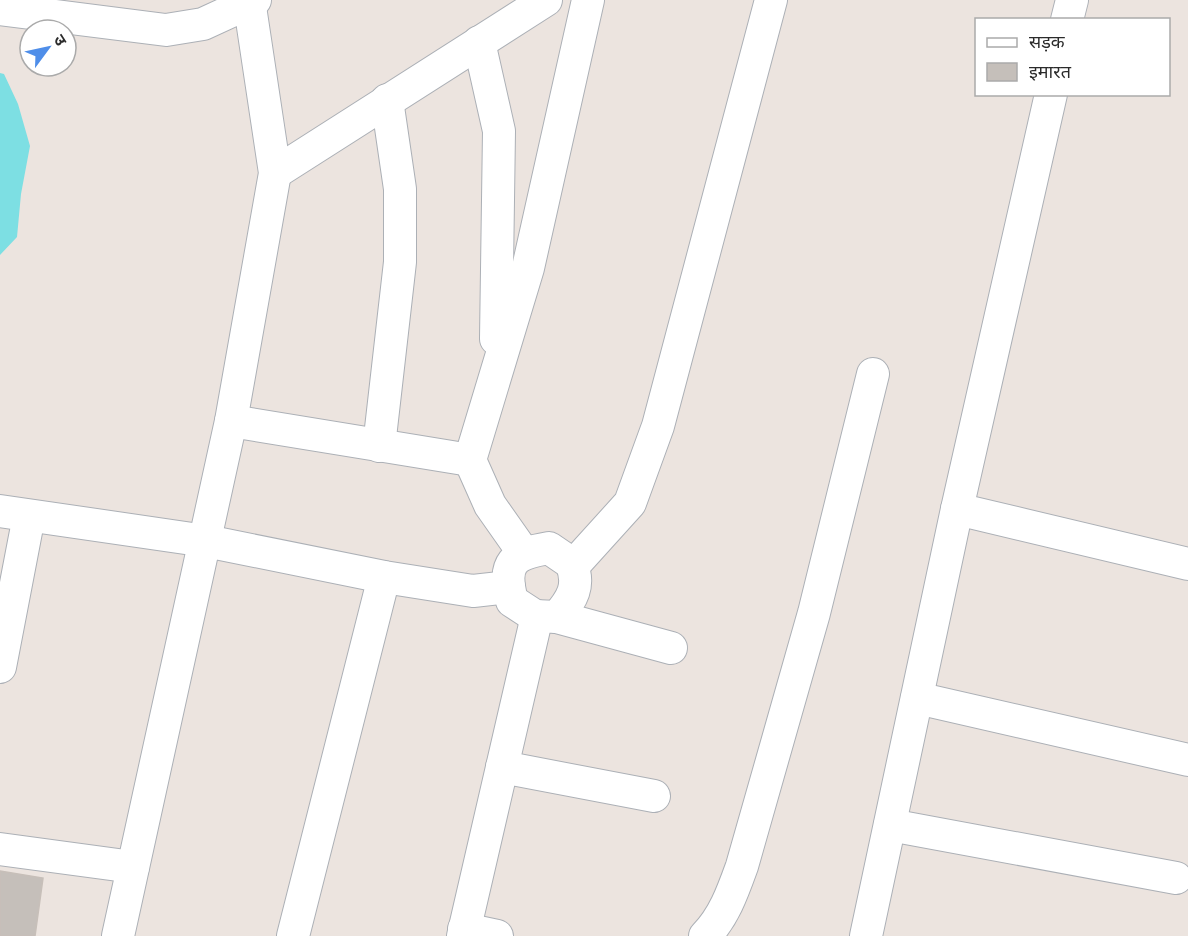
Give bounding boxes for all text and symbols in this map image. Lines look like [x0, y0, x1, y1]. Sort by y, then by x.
north arrow [18, 18, 78, 78]
legend [975, 18, 1170, 96]
text: उ [50, 30, 72, 50]
text: सड़क [1029, 31, 1066, 52]
text: इमारत [1029, 61, 1072, 82]

